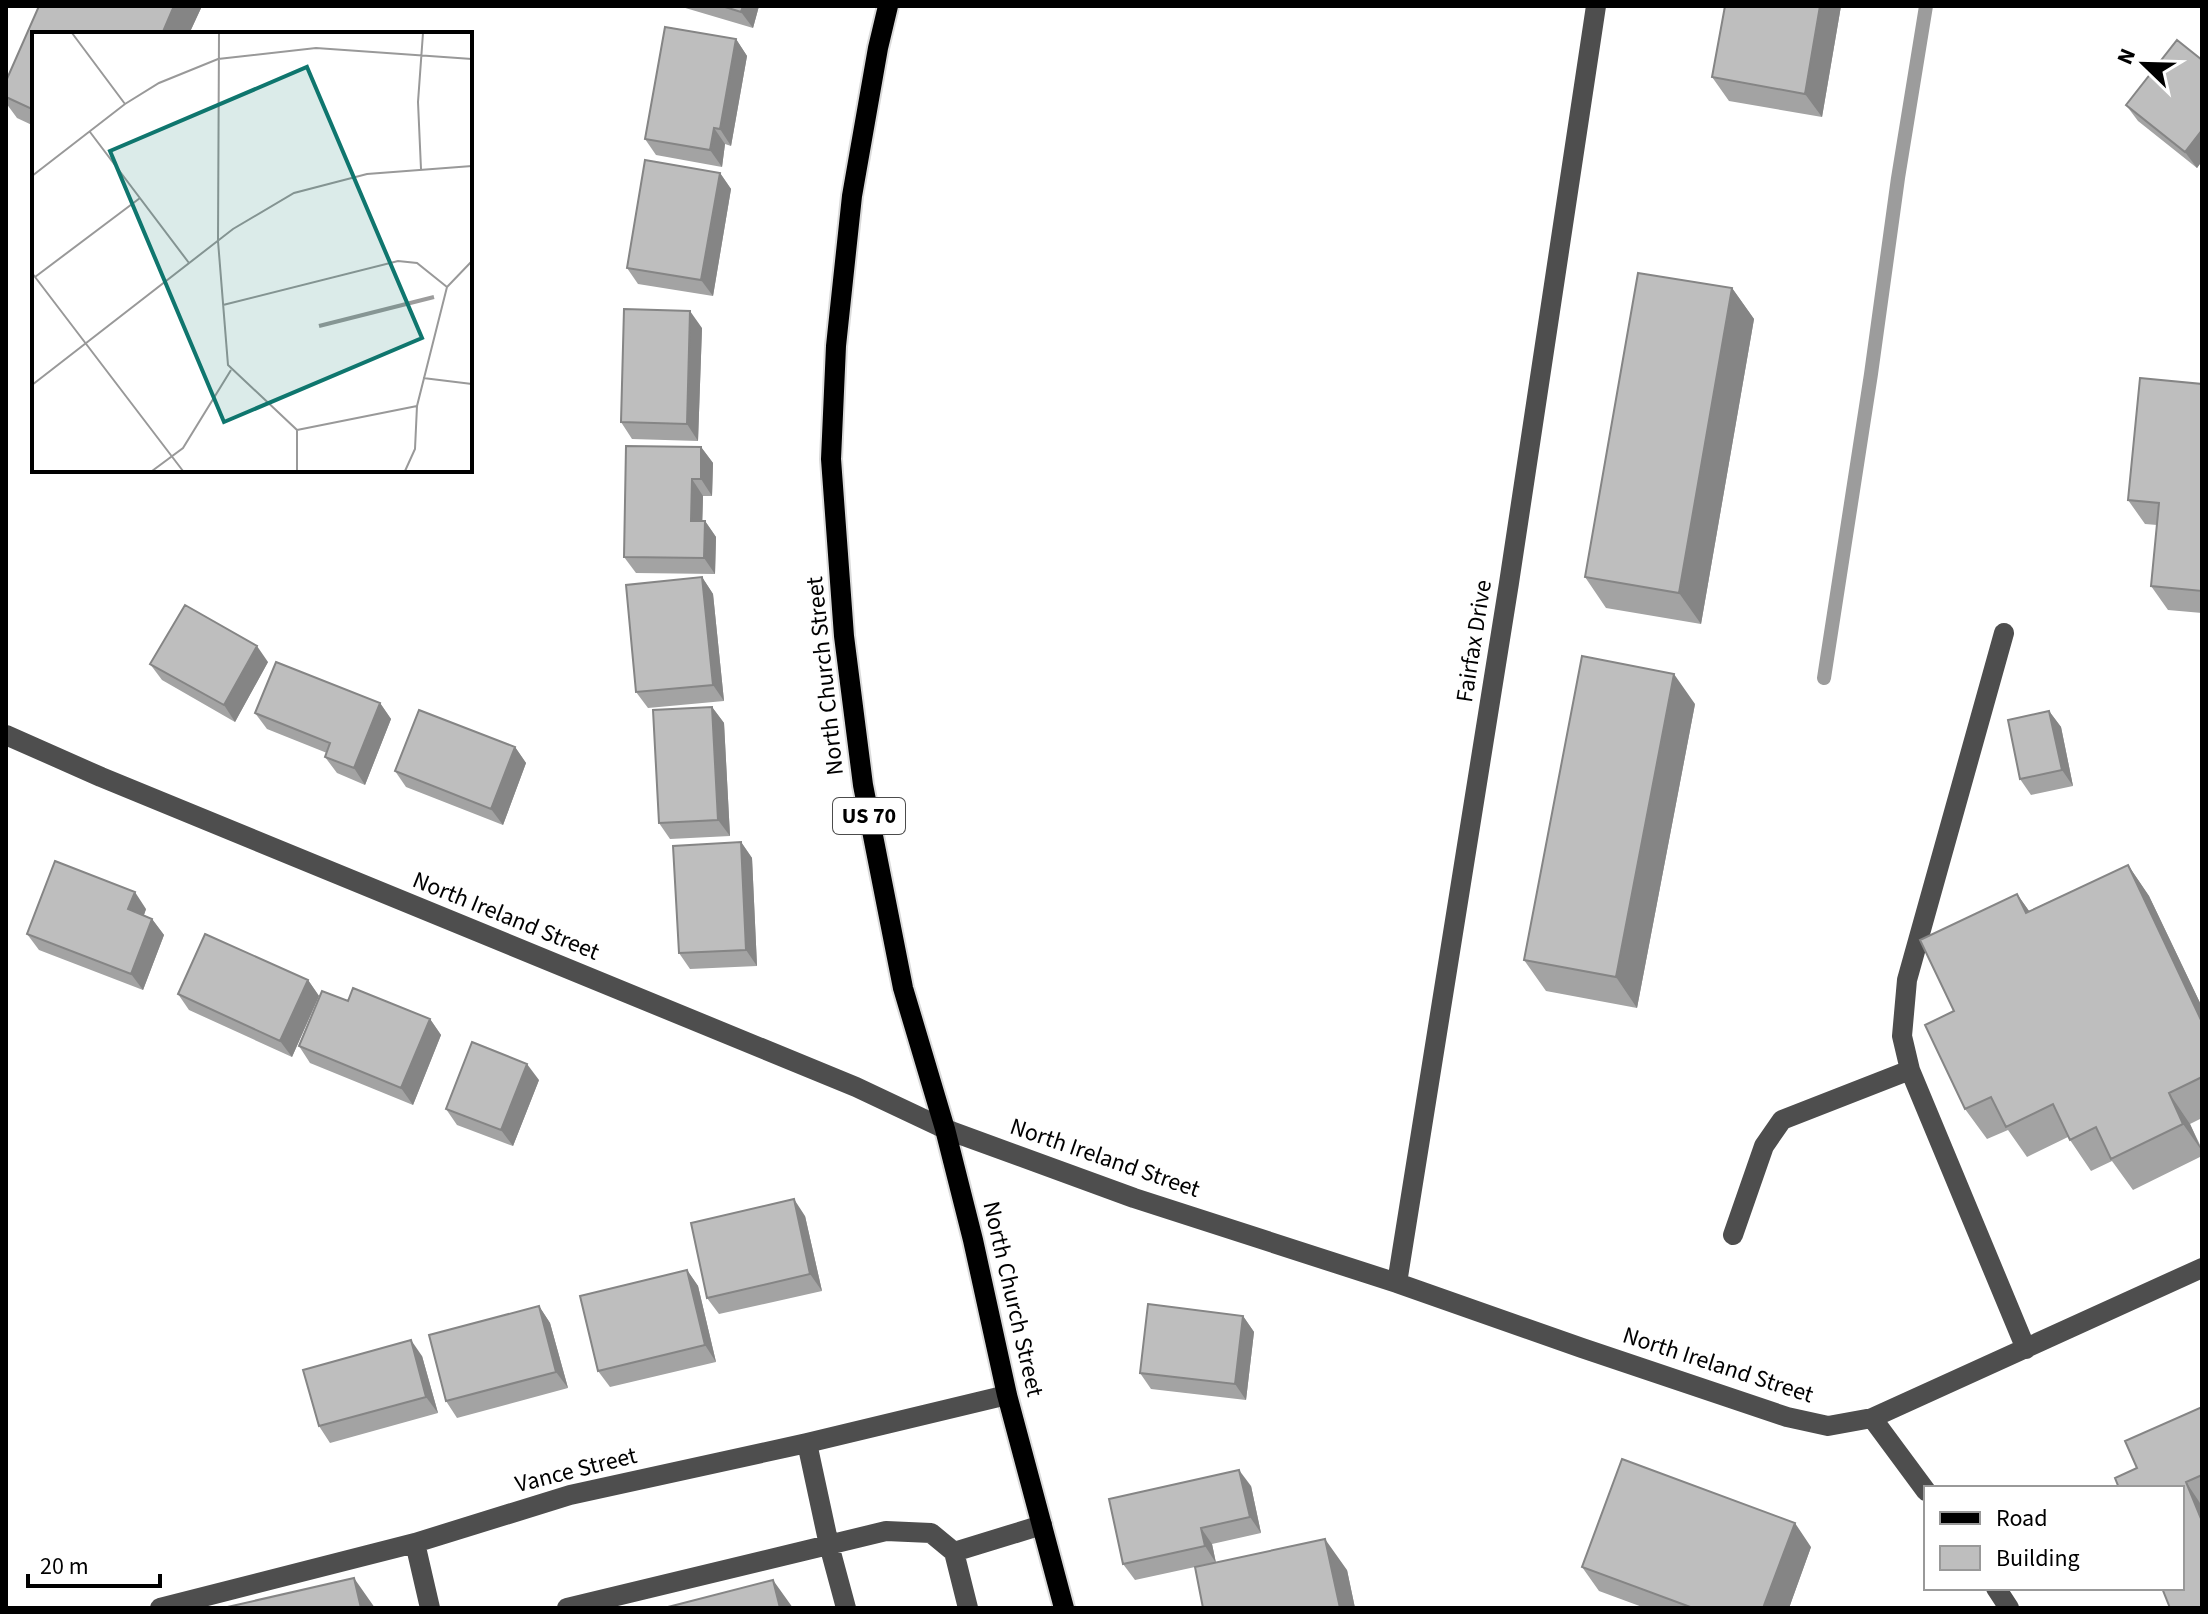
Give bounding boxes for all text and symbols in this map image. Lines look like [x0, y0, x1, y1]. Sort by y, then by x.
north arrow [2104, 24, 2184, 104]
inset map [32, 32, 472, 472]
text: N [2109, 44, 2144, 70]
street label: North Church Street [797, 575, 853, 777]
street label: Fairfax Drive [1447, 577, 1501, 705]
road number: US 70 [833, 798, 905, 834]
street label: North Ireland Street [407, 863, 605, 969]
street label: North Ireland Street [1005, 1109, 1205, 1207]
street label: North Church Street [973, 1198, 1053, 1400]
street label: North Ireland Street [1618, 1318, 1818, 1412]
street label: Vance Street [511, 1438, 641, 1502]
legend [1924, 1486, 2184, 1590]
text: Road [1996, 1501, 2048, 1536]
scale bar [28, 1538, 160, 1588]
text: Building [1996, 1541, 2080, 1576]
text: 20 m [40, 1549, 89, 1584]

